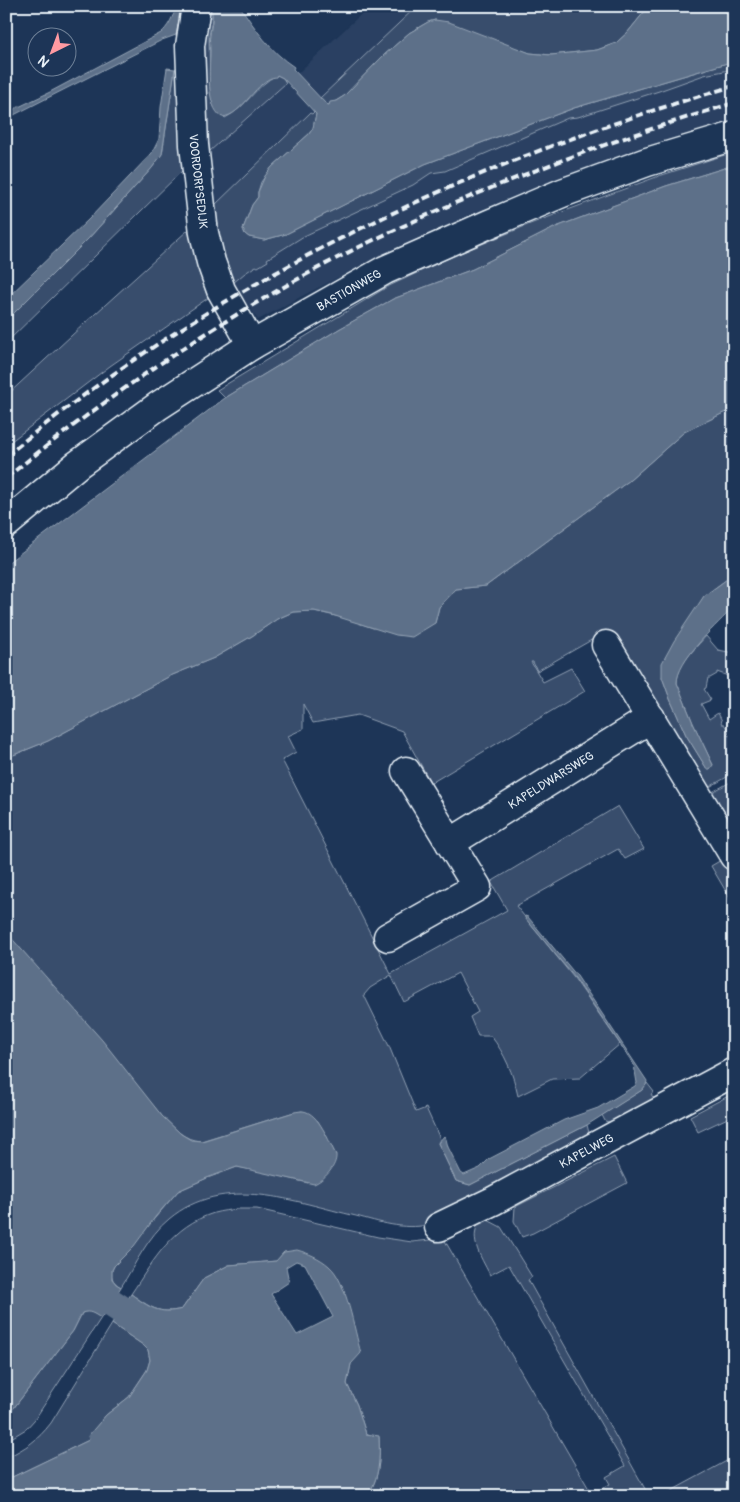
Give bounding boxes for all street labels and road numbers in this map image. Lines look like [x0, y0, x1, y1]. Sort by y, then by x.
street label: VOORDORPSEDIJK [186, 134, 210, 229]
street label: BASTIONWEG [314, 267, 384, 315]
street label: KAPELDWARSWEG [506, 748, 597, 813]
street label: KAPELWEG [557, 1131, 616, 1172]

